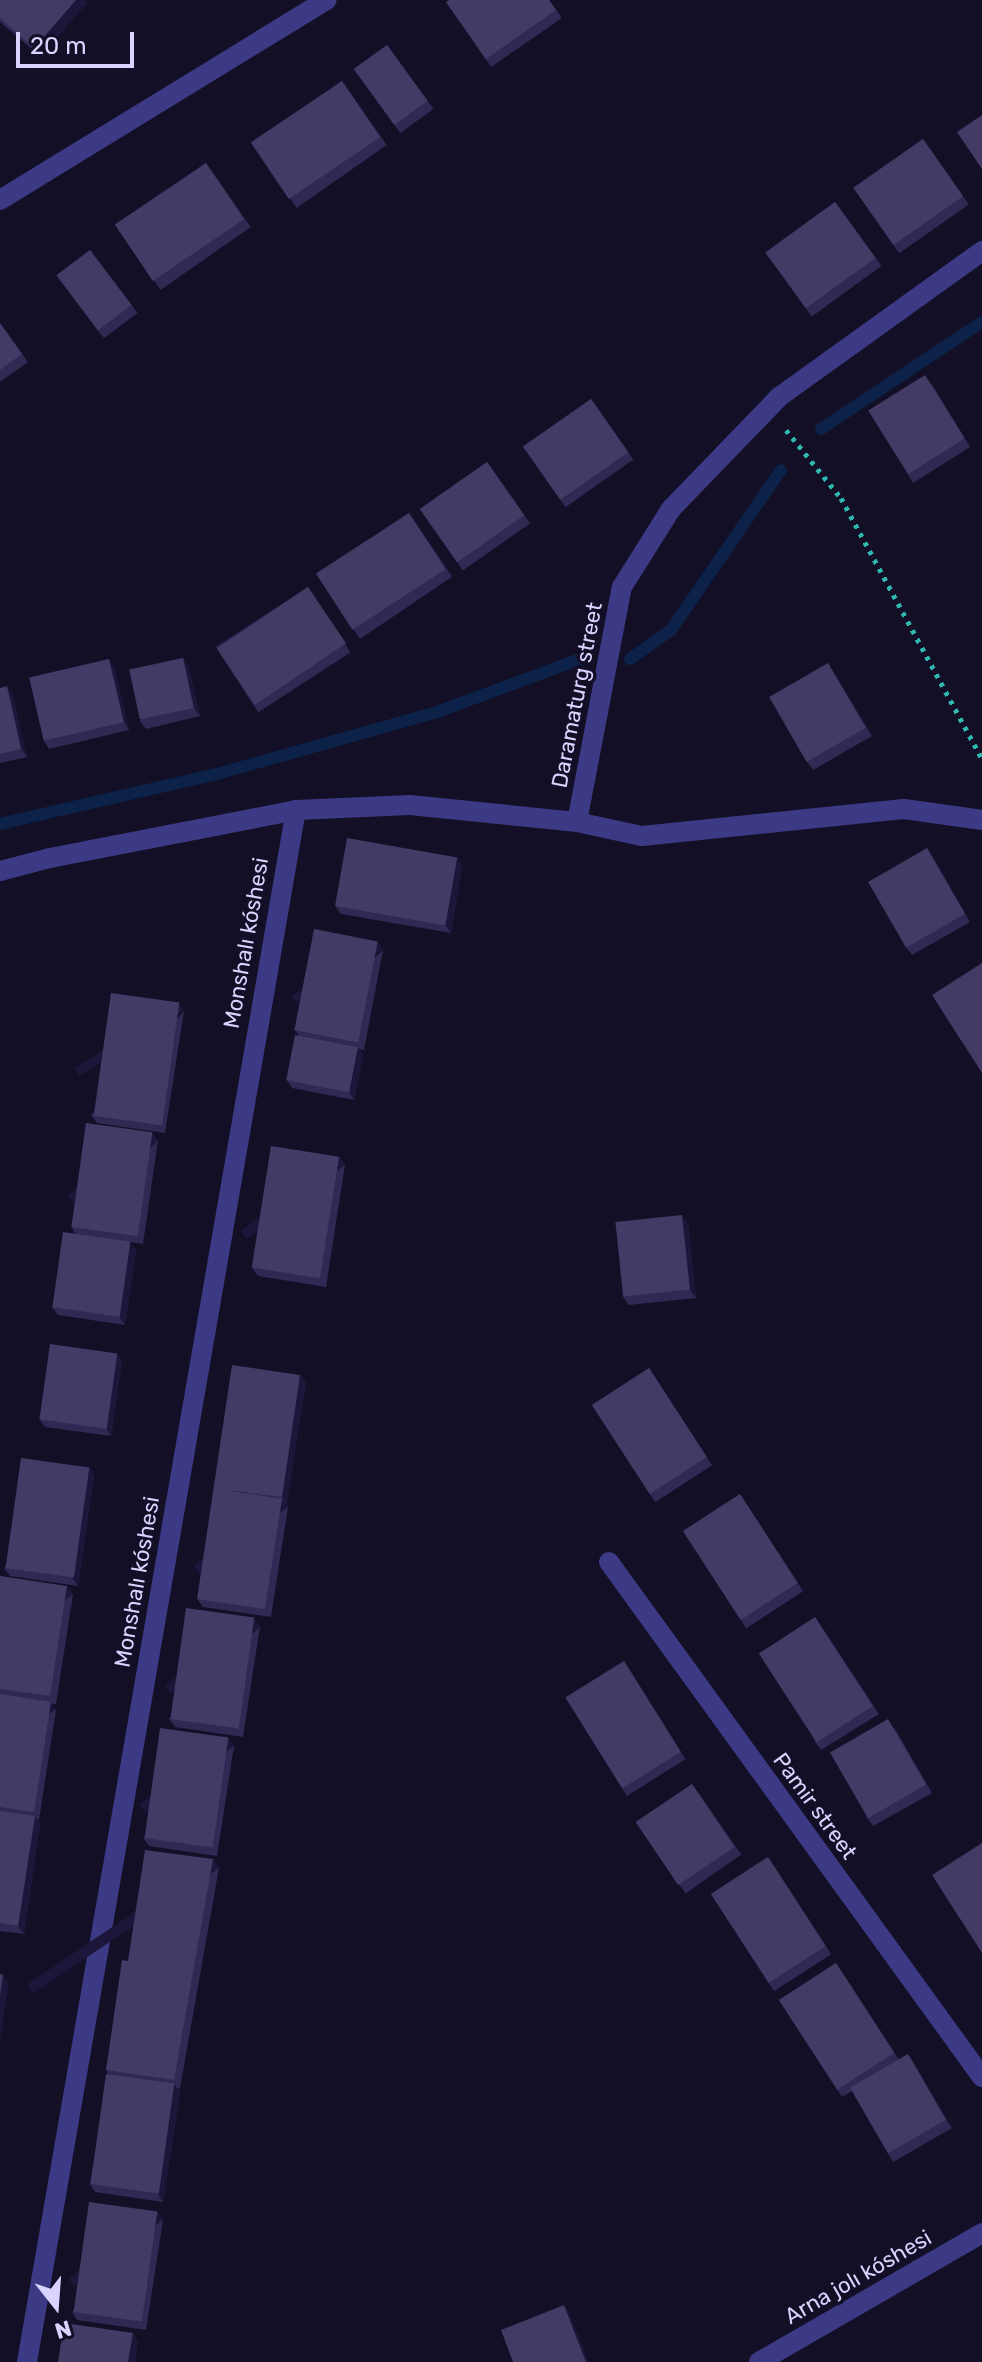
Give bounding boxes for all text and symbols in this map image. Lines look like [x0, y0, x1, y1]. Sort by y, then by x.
scale bar [20, 16, 138, 66]
text: 20 m [30, 32, 87, 60]
street label: Daramaturg street [546, 600, 608, 790]
street label: Monshalı kóshesi [218, 855, 274, 1031]
street label: Monshalı kóshesi [109, 1494, 165, 1670]
street label: Pamir street [767, 1747, 863, 1865]
street label: Arna jolı kóshesi [780, 2224, 936, 2330]
north arrow [16, 2266, 96, 2346]
text: N [52, 2314, 75, 2345]

